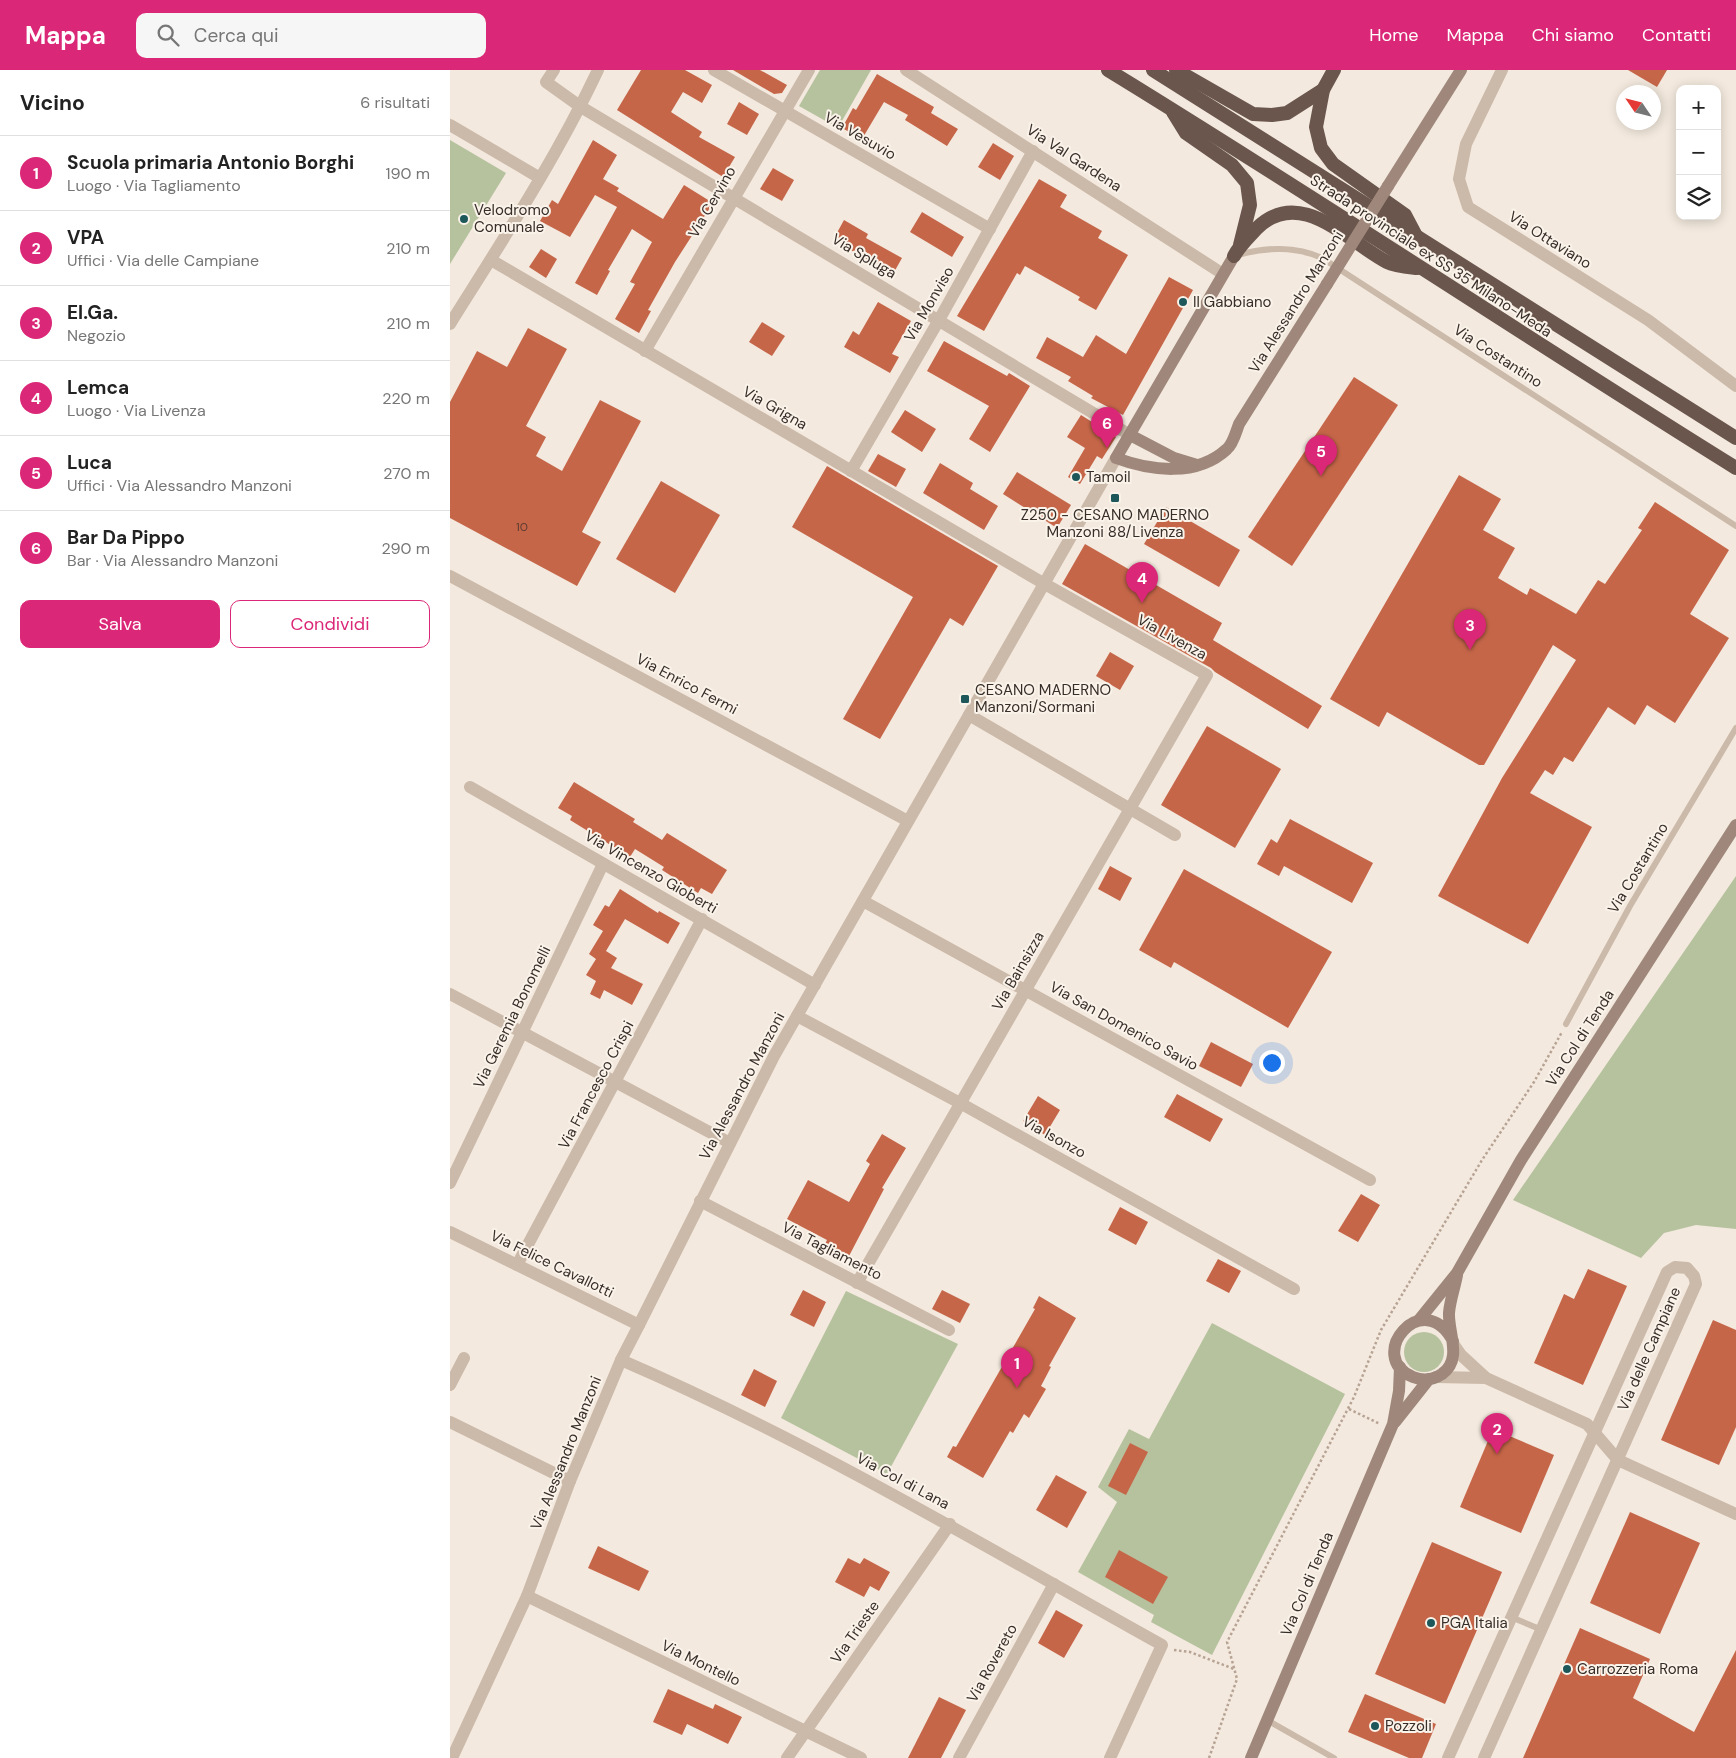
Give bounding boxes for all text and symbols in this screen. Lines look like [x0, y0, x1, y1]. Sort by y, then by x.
search box [136, 13, 486, 58]
text: Mappa [25, 20, 106, 51]
icon: search [154, 21, 182, 49]
text: Cerca qui [194, 23, 279, 48]
text: Home [1369, 23, 1419, 47]
text: Mappa [1447, 23, 1504, 47]
text: Chi siamo [1532, 23, 1614, 47]
text: Contatti [1642, 23, 1711, 47]
north arrow [1616, 85, 1661, 130]
map controls [1676, 85, 1721, 220]
button: + [1676, 85, 1721, 130]
text: Vicino [20, 89, 85, 117]
text: 6 risultati [360, 92, 430, 113]
street label: Via Vesuvio [820, 107, 900, 165]
street label: Via Val Gardena [1022, 120, 1126, 196]
button: − [1676, 130, 1721, 175]
text: Scuola primaria Antonio Borghi [67, 150, 354, 175]
street label: Via Cervino [683, 162, 741, 241]
text: 1 [33, 163, 39, 184]
text: 190 m [386, 163, 430, 184]
street label: Strada provinciale ex SS 35 Milano-Meda [1306, 170, 1556, 342]
text: Luogo · Via Tagliamento [67, 175, 241, 196]
button: layers [1676, 175, 1721, 220]
place label: Velodromo Comunale [474, 200, 550, 237]
street label: Via Ottaviano [1505, 207, 1595, 273]
marker: Velodromo Comunale [458, 213, 470, 225]
text: VPA [67, 225, 104, 250]
street label: Via Alessandro Manzoni [1244, 227, 1348, 377]
street label: Via Spluga [828, 229, 900, 283]
text: 2 [31, 238, 41, 259]
text: 210 m [386, 238, 430, 259]
text: Uffici · Via delle Campiane [67, 250, 259, 271]
street label: Via Monviso [899, 263, 959, 345]
place label: Il Gabbiano [1193, 292, 1272, 312]
marker: Il Gabbiano [1177, 296, 1189, 308]
text: El.Ga. [67, 300, 118, 325]
text: 3 [31, 313, 41, 334]
text: 210 m [386, 313, 430, 334]
street label: Via Costantino [1450, 320, 1546, 392]
text: Negozio [67, 325, 126, 346]
text: Lemca [67, 375, 129, 400]
street label: Via Grigna [739, 381, 811, 435]
text: 4 [31, 388, 41, 409]
text: 220 m [382, 388, 430, 409]
text: Luogo · Via Livenza [67, 400, 206, 421]
pin: 6 [1091, 407, 1123, 448]
pin: 5 [1305, 435, 1337, 476]
text: Luca [67, 450, 112, 475]
text: 5 [31, 463, 41, 484]
text: 270 m [383, 463, 430, 484]
place label: Tamoil [1086, 467, 1131, 487]
marker: Tamoil [1070, 471, 1082, 483]
text: Uffici · Via Alessandro Manzoni [67, 475, 292, 496]
marker: Z250 - CESANO MADERNO Manzoni 88/Livenza [1109, 492, 1121, 504]
place label: Z250 - CESANO MADERNO Manzoni 88/Livenza [1021, 505, 1209, 542]
house number: 10 [516, 519, 528, 535]
text: Bar Da Pippo [67, 525, 185, 550]
text: 6 [31, 538, 41, 559]
text: 290 m [381, 538, 430, 559]
text: Bar · Via Alessandro Manzoni [67, 550, 278, 571]
pin: 4 [1126, 562, 1158, 603]
button: Salva [20, 600, 220, 648]
button: Condividi [230, 600, 430, 648]
pin: 3 [1454, 609, 1486, 650]
street label: Via Livenza [1133, 610, 1211, 664]
street label: Via Enrico Fermi [633, 649, 741, 719]
place label: CESANO MADERNO Manzoni/Sormani [975, 680, 1111, 717]
marker: CESANO MADERNO Manzoni/Sormani [959, 693, 971, 705]
street label: Via Costantino [1603, 819, 1673, 917]
street label: Via Vincenzo Gioberti [581, 826, 721, 918]
street label: Via Bainsizza [987, 928, 1049, 1014]
street label: Via Geremia Bonomelli [469, 942, 555, 1092]
street label: Via San Domenico Savio [1046, 977, 1202, 1075]
street label: Via Col di Tenda [1541, 986, 1619, 1090]
street label: Via Alessandro Manzoni [695, 1009, 789, 1163]
street label: Via Francesco Crispi [554, 1017, 638, 1153]
your location [1259, 1050, 1285, 1076]
street label: Via Isonzo [1018, 1111, 1090, 1163]
street label: Via Tagliamento [779, 1217, 886, 1285]
street label: Via Felice Cavallotti [487, 1225, 617, 1303]
street label: Via delle Campiane [1613, 1284, 1685, 1414]
pin: 1 [1001, 1347, 1033, 1388]
street label: Via Alessandro Manzoni [526, 1373, 606, 1533]
pin: 2 [1481, 1413, 1513, 1454]
street label: Via Col di Lana [853, 1448, 953, 1514]
street label: Via Col di Tenda [1276, 1529, 1338, 1639]
street label: Via Trieste [826, 1597, 884, 1667]
place label: PGA Italia [1441, 1613, 1508, 1633]
marker: PGA Italia [1425, 1617, 1437, 1629]
street label: Via Rovereto [962, 1620, 1022, 1706]
street label: Via Montello [658, 1635, 744, 1691]
place label: Carrozzeria Roma [1577, 1659, 1698, 1679]
marker: Carrozzeria Roma [1561, 1663, 1573, 1675]
place label: Pozzoli [1385, 1716, 1432, 1736]
marker: Pozzoli [1369, 1720, 1381, 1732]

